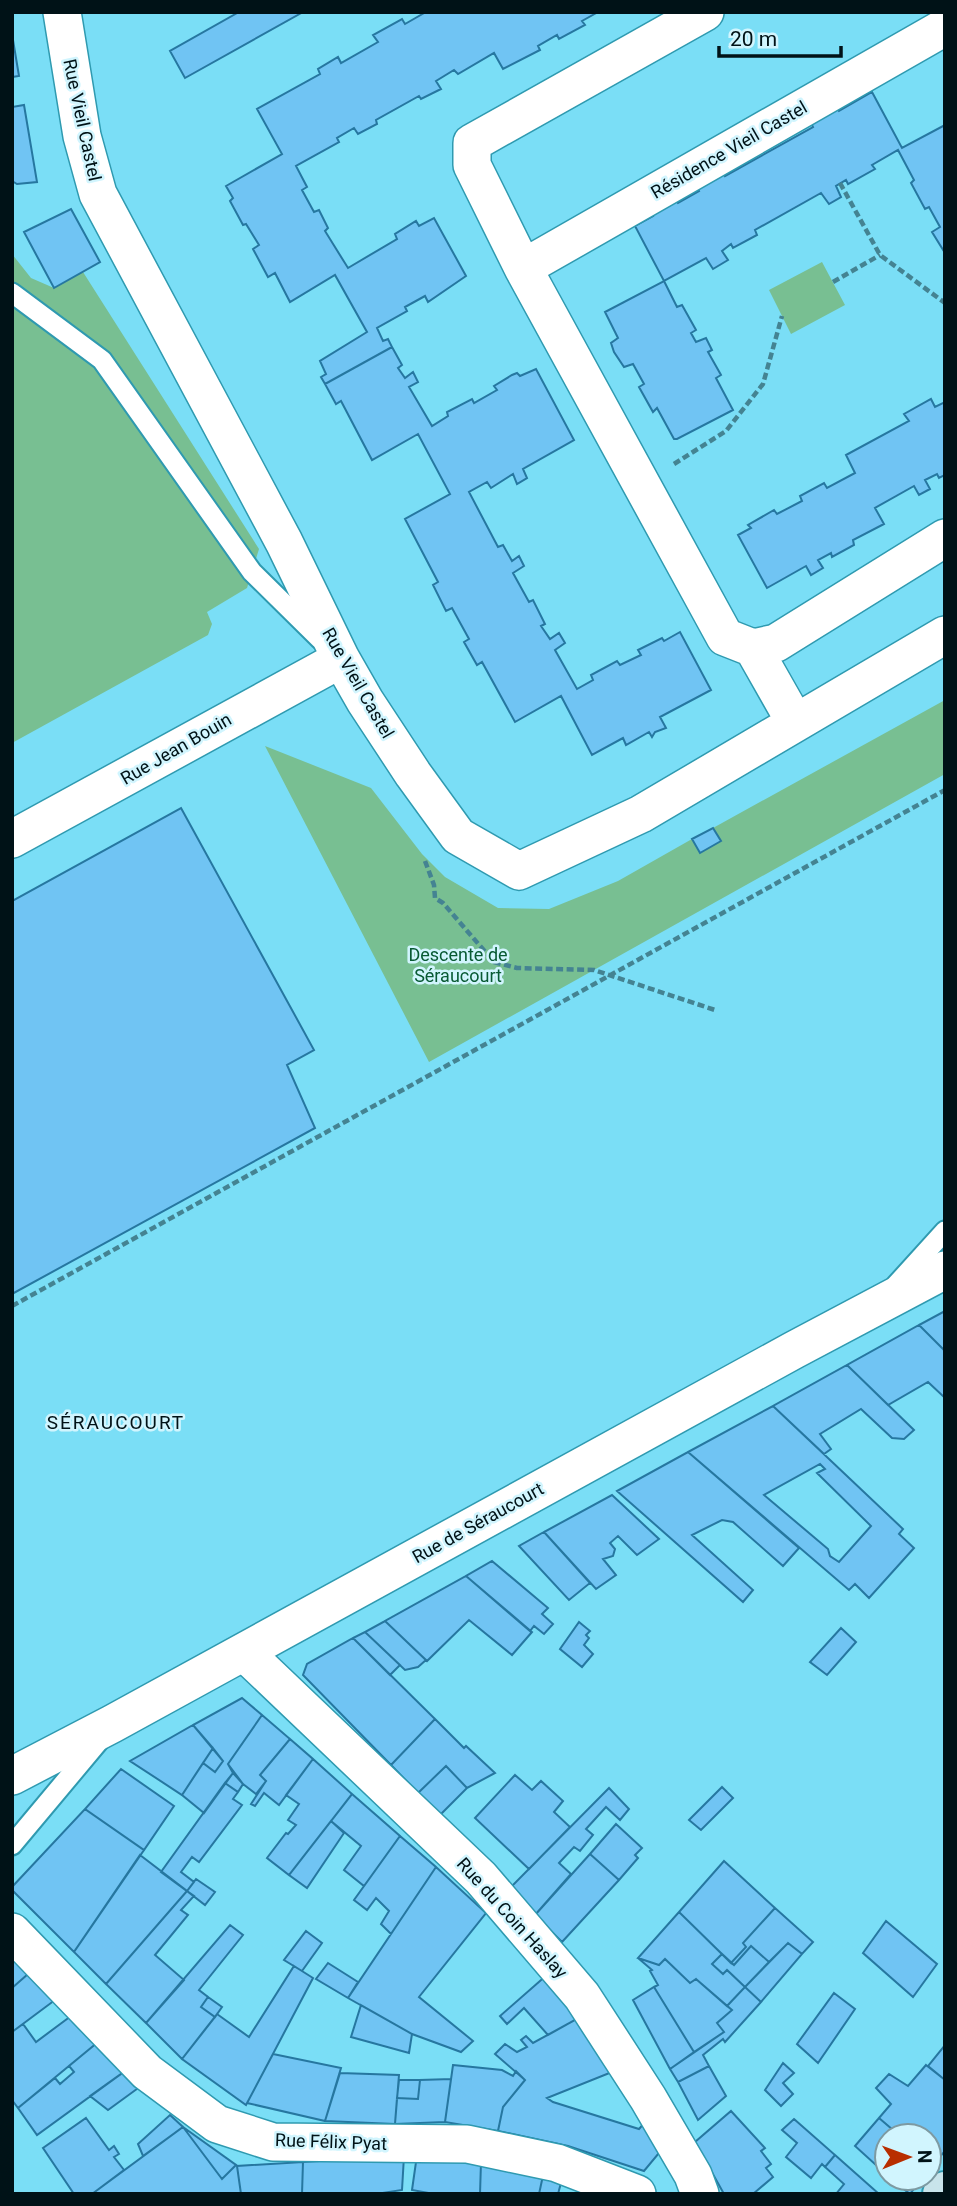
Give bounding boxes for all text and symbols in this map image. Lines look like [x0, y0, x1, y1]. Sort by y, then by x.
scale bar [719, 14, 842, 58]
text: 20 m [730, 27, 777, 51]
street label: Rue Vieil Castel [59, 57, 106, 183]
street label: Résidence Vieil Castel [647, 96, 810, 203]
street label: Rue Vieil Castel [318, 624, 399, 742]
street label: Rue Jean Bouin [117, 708, 235, 789]
park label: Descente de Séraucourt [408, 944, 508, 986]
district label: SÉRAUCOURT [47, 1411, 185, 1434]
street label: Rue de Séraucourt [408, 1478, 547, 1567]
street label: Rue du Coin Haslay [453, 1853, 572, 1983]
north arrow [873, 2122, 943, 2192]
street label: Rue Félix Pyat [275, 2129, 387, 2154]
text: N [913, 2150, 936, 2164]

